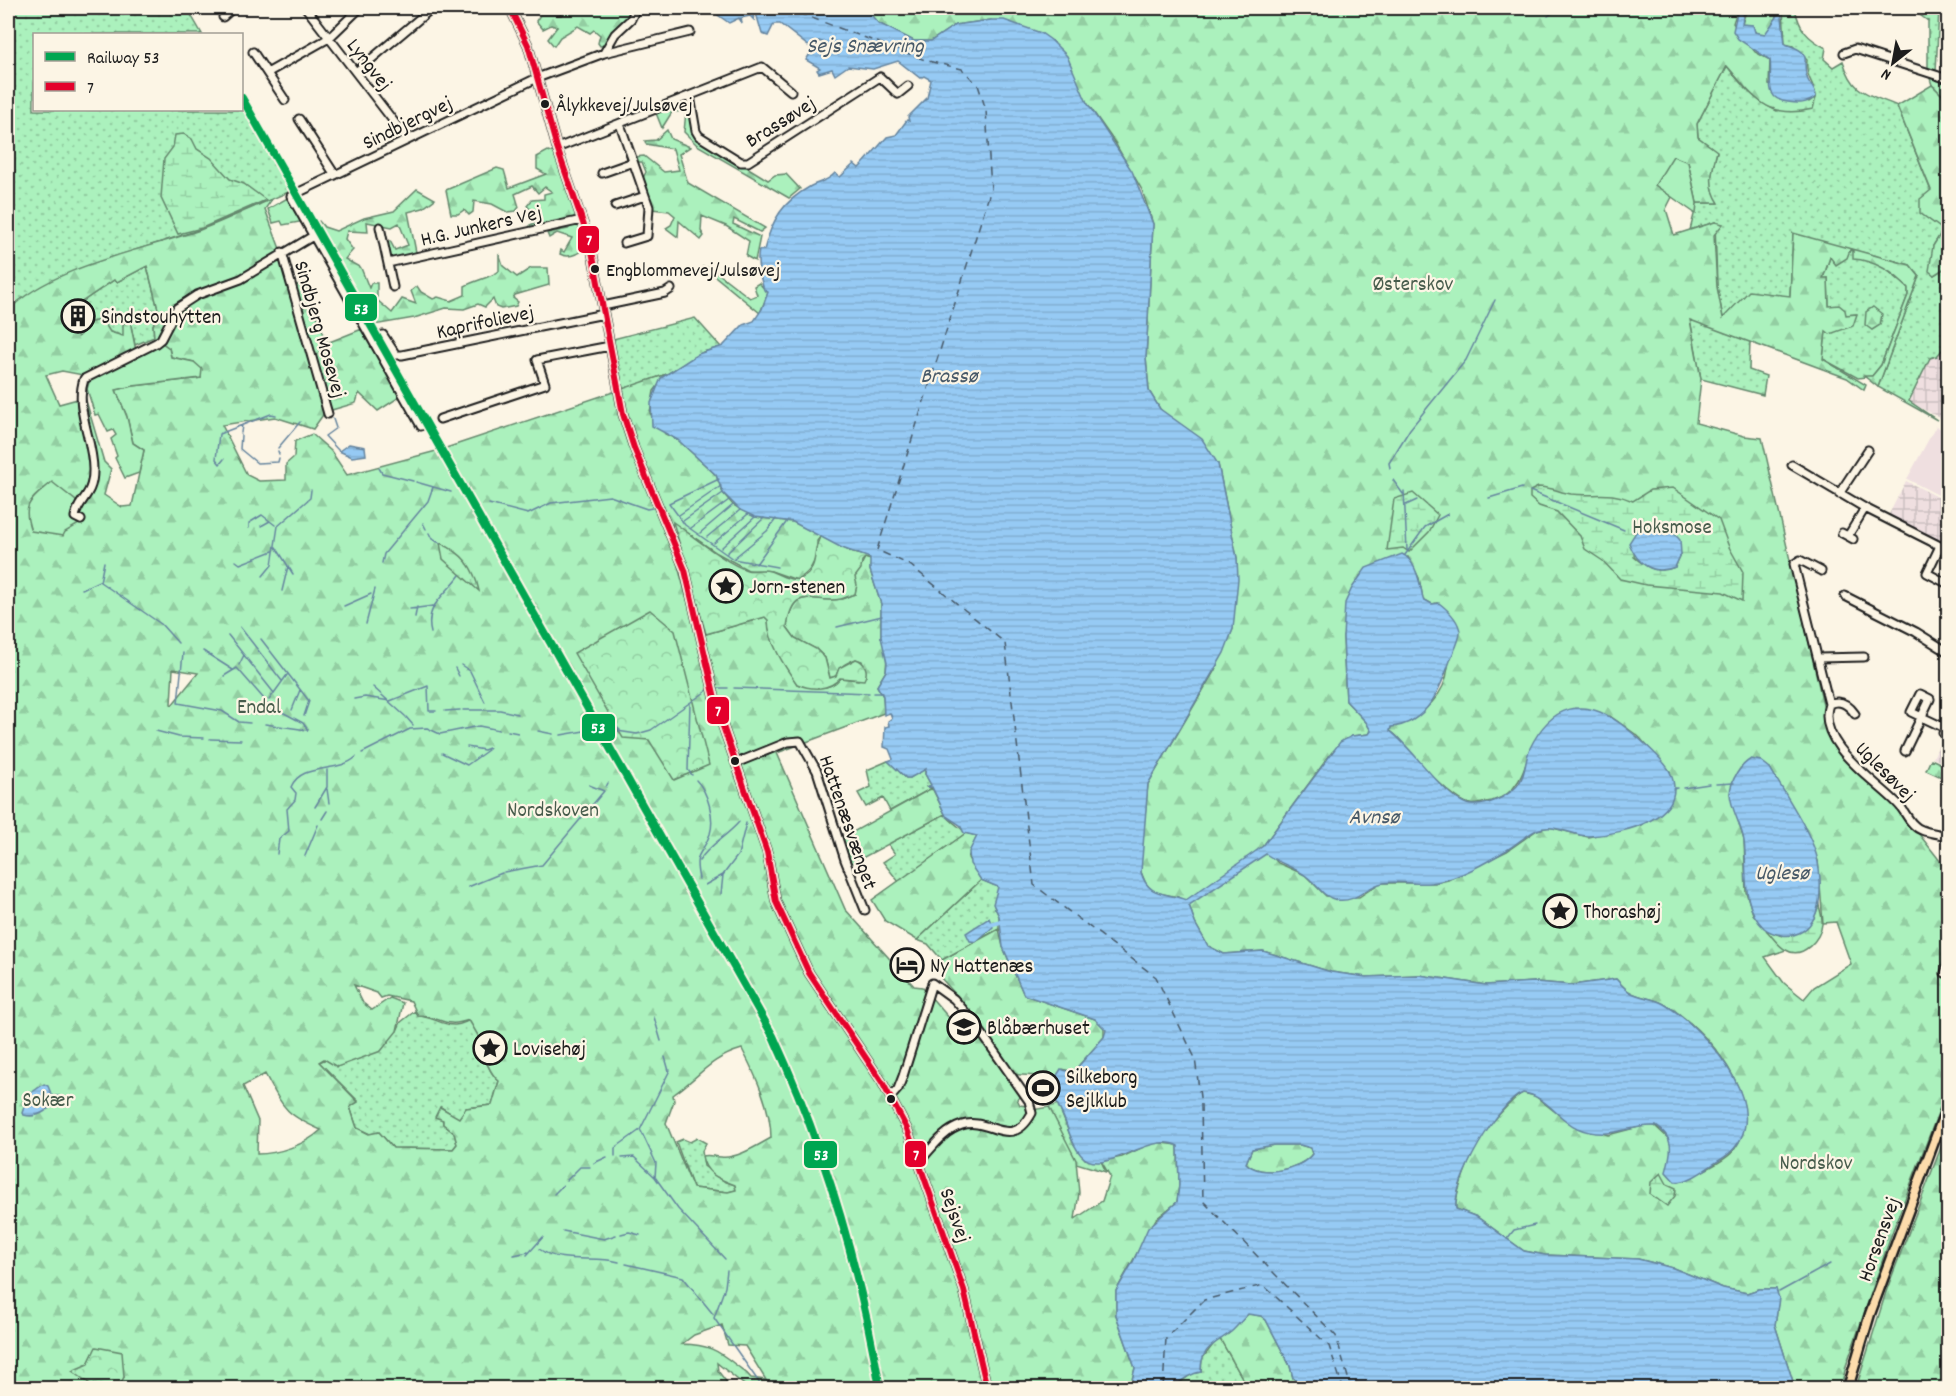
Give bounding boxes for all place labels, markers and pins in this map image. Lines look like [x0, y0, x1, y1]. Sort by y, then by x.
place label: Ålykkevej/Julsøvej [556, 93, 693, 121]
marker: Ålykkevej/Julsøvej [539, 98, 551, 110]
place label: Engblommevej/Julsøvej [606, 258, 780, 286]
marker: Engblommevej/Julsøvej [589, 263, 601, 275]
building icon: Sindstouhytten [60, 298, 96, 334]
place label: Sindstouhytten [101, 304, 221, 334]
place icon: Jorn-stenen [708, 568, 744, 604]
place label: Jorn-stenen [749, 574, 845, 604]
unlabelled marker [729, 755, 741, 767]
place icon: Thorashøj [1542, 893, 1578, 929]
place label: Thorashøj [1583, 899, 1661, 929]
hotel icon: Ny Hattenæs [889, 947, 925, 983]
place label: Ny Hattenæs [930, 953, 1033, 983]
school or university icon: Blåbærhuset [946, 1009, 982, 1045]
place label: Blåbærhuset [987, 1015, 1090, 1045]
place icon: Lovisehøj [472, 1030, 508, 1066]
place label: Lovisehøj [513, 1036, 586, 1066]
place label: Silkeborg Sejlklub [1066, 1064, 1137, 1118]
sports icon: Silkeborg Sejlklub [1025, 1070, 1061, 1106]
unlabelled marker [885, 1093, 897, 1105]

